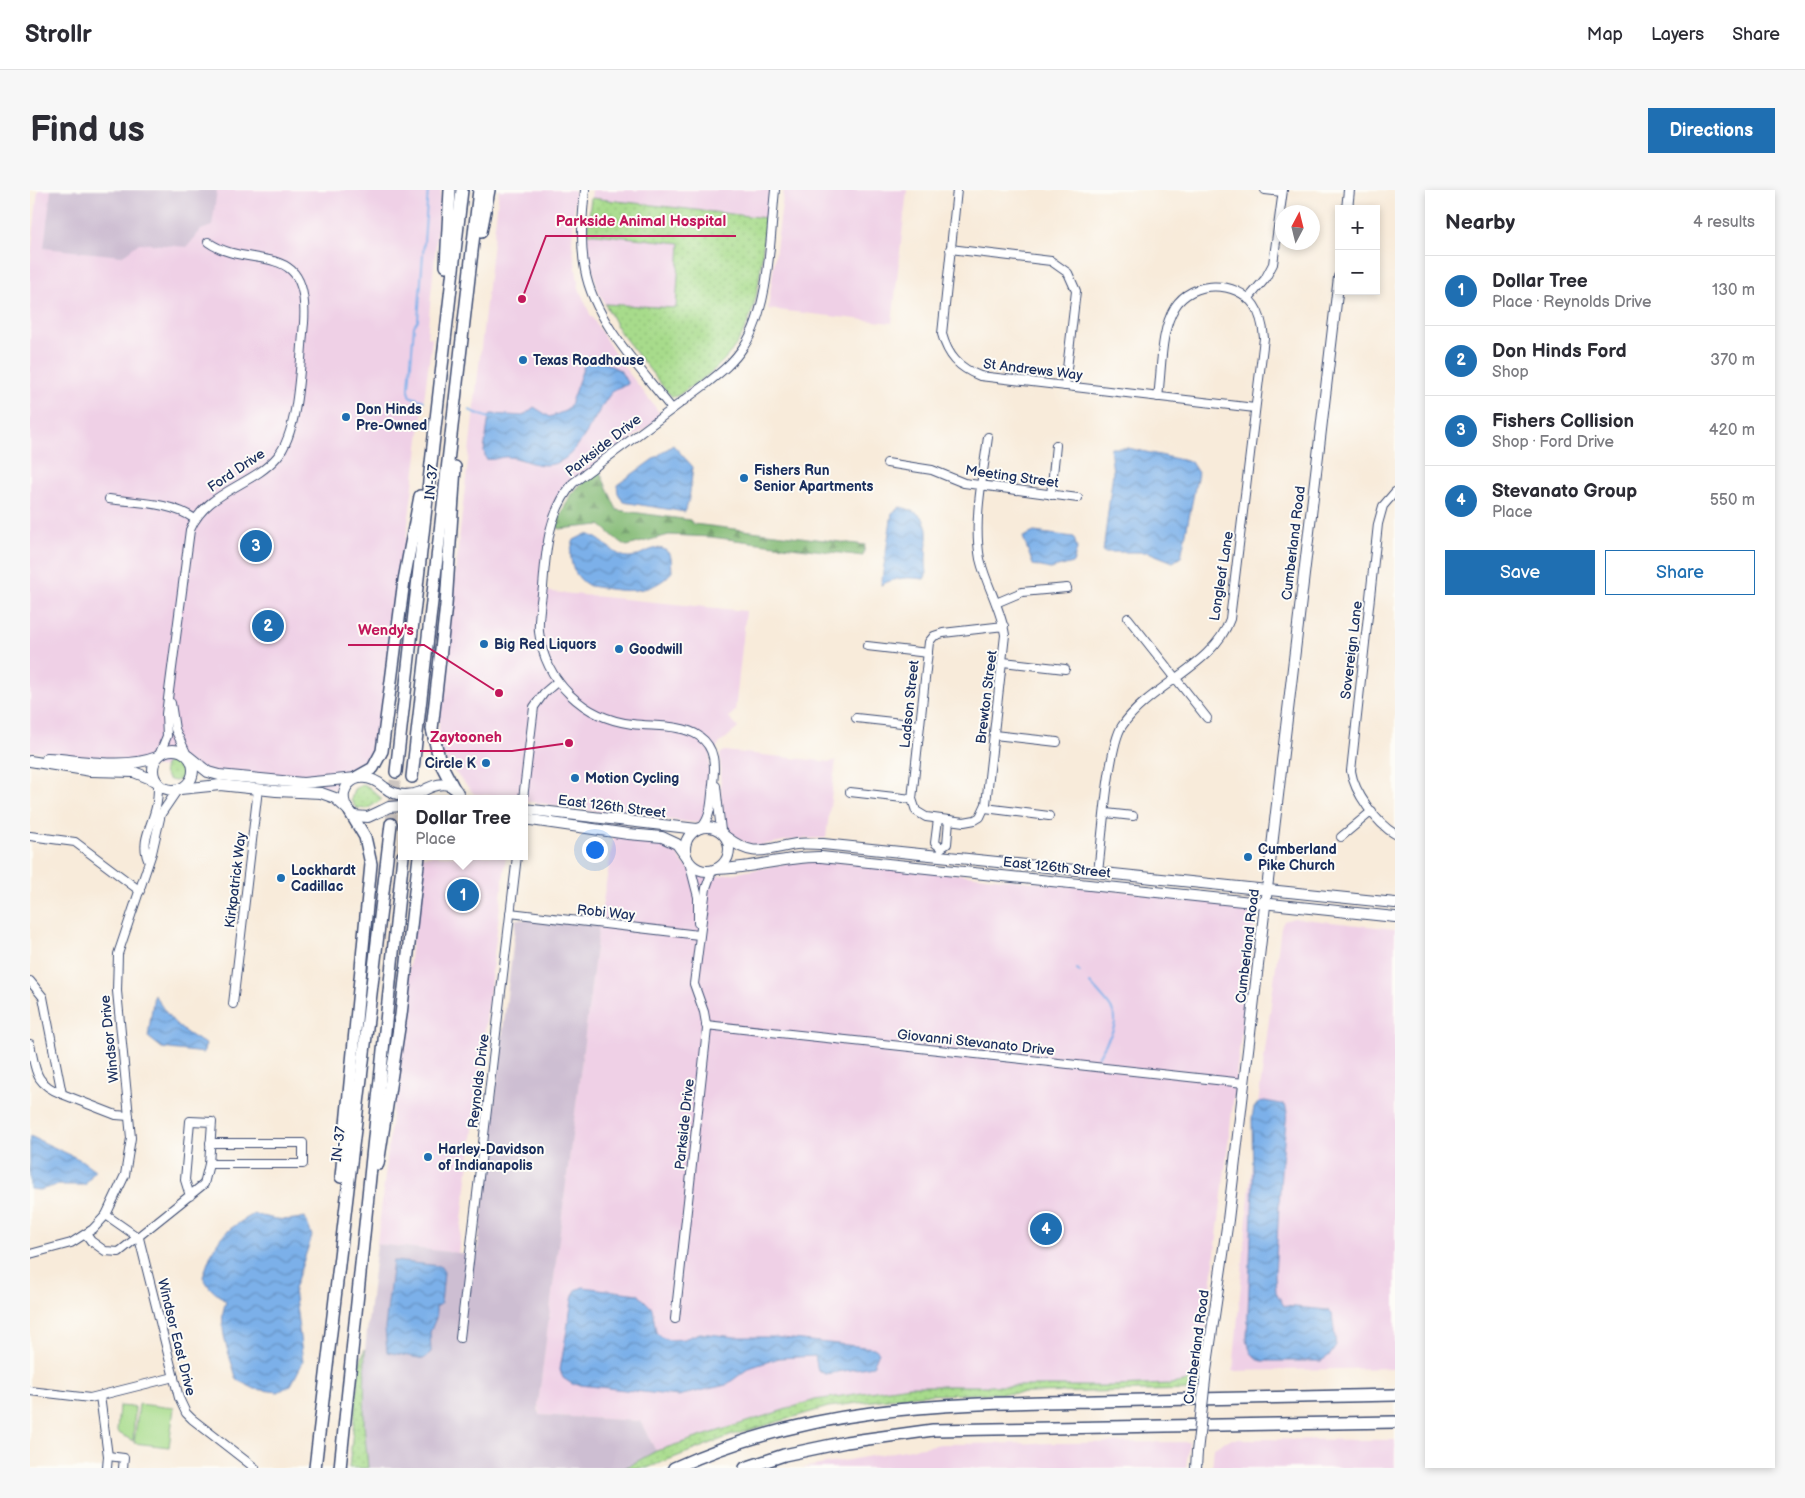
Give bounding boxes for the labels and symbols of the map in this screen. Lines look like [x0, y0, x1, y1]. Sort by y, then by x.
north arrow [1275, 205, 1320, 250]
callout: Parkside Animal Hospital [546, 206, 736, 236]
text: Parkside Animal Hospital [556, 212, 726, 231]
place label: Texas Roadhouse [533, 352, 644, 369]
marker: Texas Roadhouse [517, 354, 529, 366]
street label: St Andrews Way [982, 355, 1084, 384]
place label: Don Hinds Pre-Owned [356, 401, 427, 434]
marker: Don Hinds Pre-Owned [340, 411, 352, 423]
street label: Parkside Drive [562, 411, 645, 480]
street label: Ford Drive [204, 445, 268, 496]
place label: Fishers Run Senior Apartments [754, 462, 873, 495]
street label: Meeting Street [964, 462, 1060, 492]
street label: IN-37 [421, 463, 442, 501]
marker: Fishers Run Senior Apartments [738, 472, 750, 484]
street label: Cumberland Road [1278, 485, 1309, 601]
pin: 3 [240, 527, 272, 565]
street label: Longleaf Lane [1206, 530, 1237, 622]
street label: Sovereign Lane [1337, 600, 1366, 700]
pin: 2 [252, 607, 284, 645]
callout: Wendy's [348, 615, 424, 645]
text: Wendy's [358, 621, 414, 640]
place label: Big Red Liquors [494, 636, 597, 653]
marker: Big Red Liquors [478, 638, 490, 650]
place label: Goodwill [629, 641, 683, 658]
marker: Goodwill [613, 643, 625, 655]
street label: Brewton Street [972, 649, 1001, 745]
street label: Ladson Street [896, 659, 923, 749]
callout: Zaytooneh [420, 721, 512, 751]
text: Zaytooneh [430, 728, 502, 747]
place label: Circle K [425, 755, 476, 772]
marker: Circle K [480, 757, 492, 769]
place label: Motion Cycling [585, 770, 679, 787]
marker: Motion Cycling [569, 772, 581, 784]
street label: East 126th Street [557, 791, 667, 822]
street label: Kirkpatrick Way [221, 830, 250, 929]
your location [582, 837, 608, 863]
place label: Cumberland Pike Church [1258, 841, 1337, 874]
marker: Cumberland Pike Church [1242, 851, 1254, 863]
street label: East 126th Street [1002, 853, 1112, 882]
place label: Lockhardt Cadillac [291, 862, 356, 895]
marker: Lockhardt Cadillac [275, 872, 287, 884]
pin: 1 [447, 876, 479, 914]
street label: Cumberland Road [1232, 888, 1263, 1004]
street label: Robi Way [576, 901, 637, 924]
street label: Windsor Drive [96, 994, 123, 1084]
street label: Giovanni Stevanato Drive [896, 1026, 1055, 1059]
street label: Reynolds Drive [464, 1033, 493, 1129]
street label: Parkside Drive [671, 1078, 698, 1170]
street label: IN-37 [328, 1125, 349, 1163]
place label: Harley-Davidson of Indianapolis [438, 1141, 545, 1174]
marker: Harley-Davidson of Indianapolis [422, 1151, 434, 1163]
pin: 4 [1030, 1210, 1062, 1248]
street label: Windsor East Drive [154, 1277, 199, 1397]
street label: Cumberland Road [1180, 1289, 1213, 1405]

